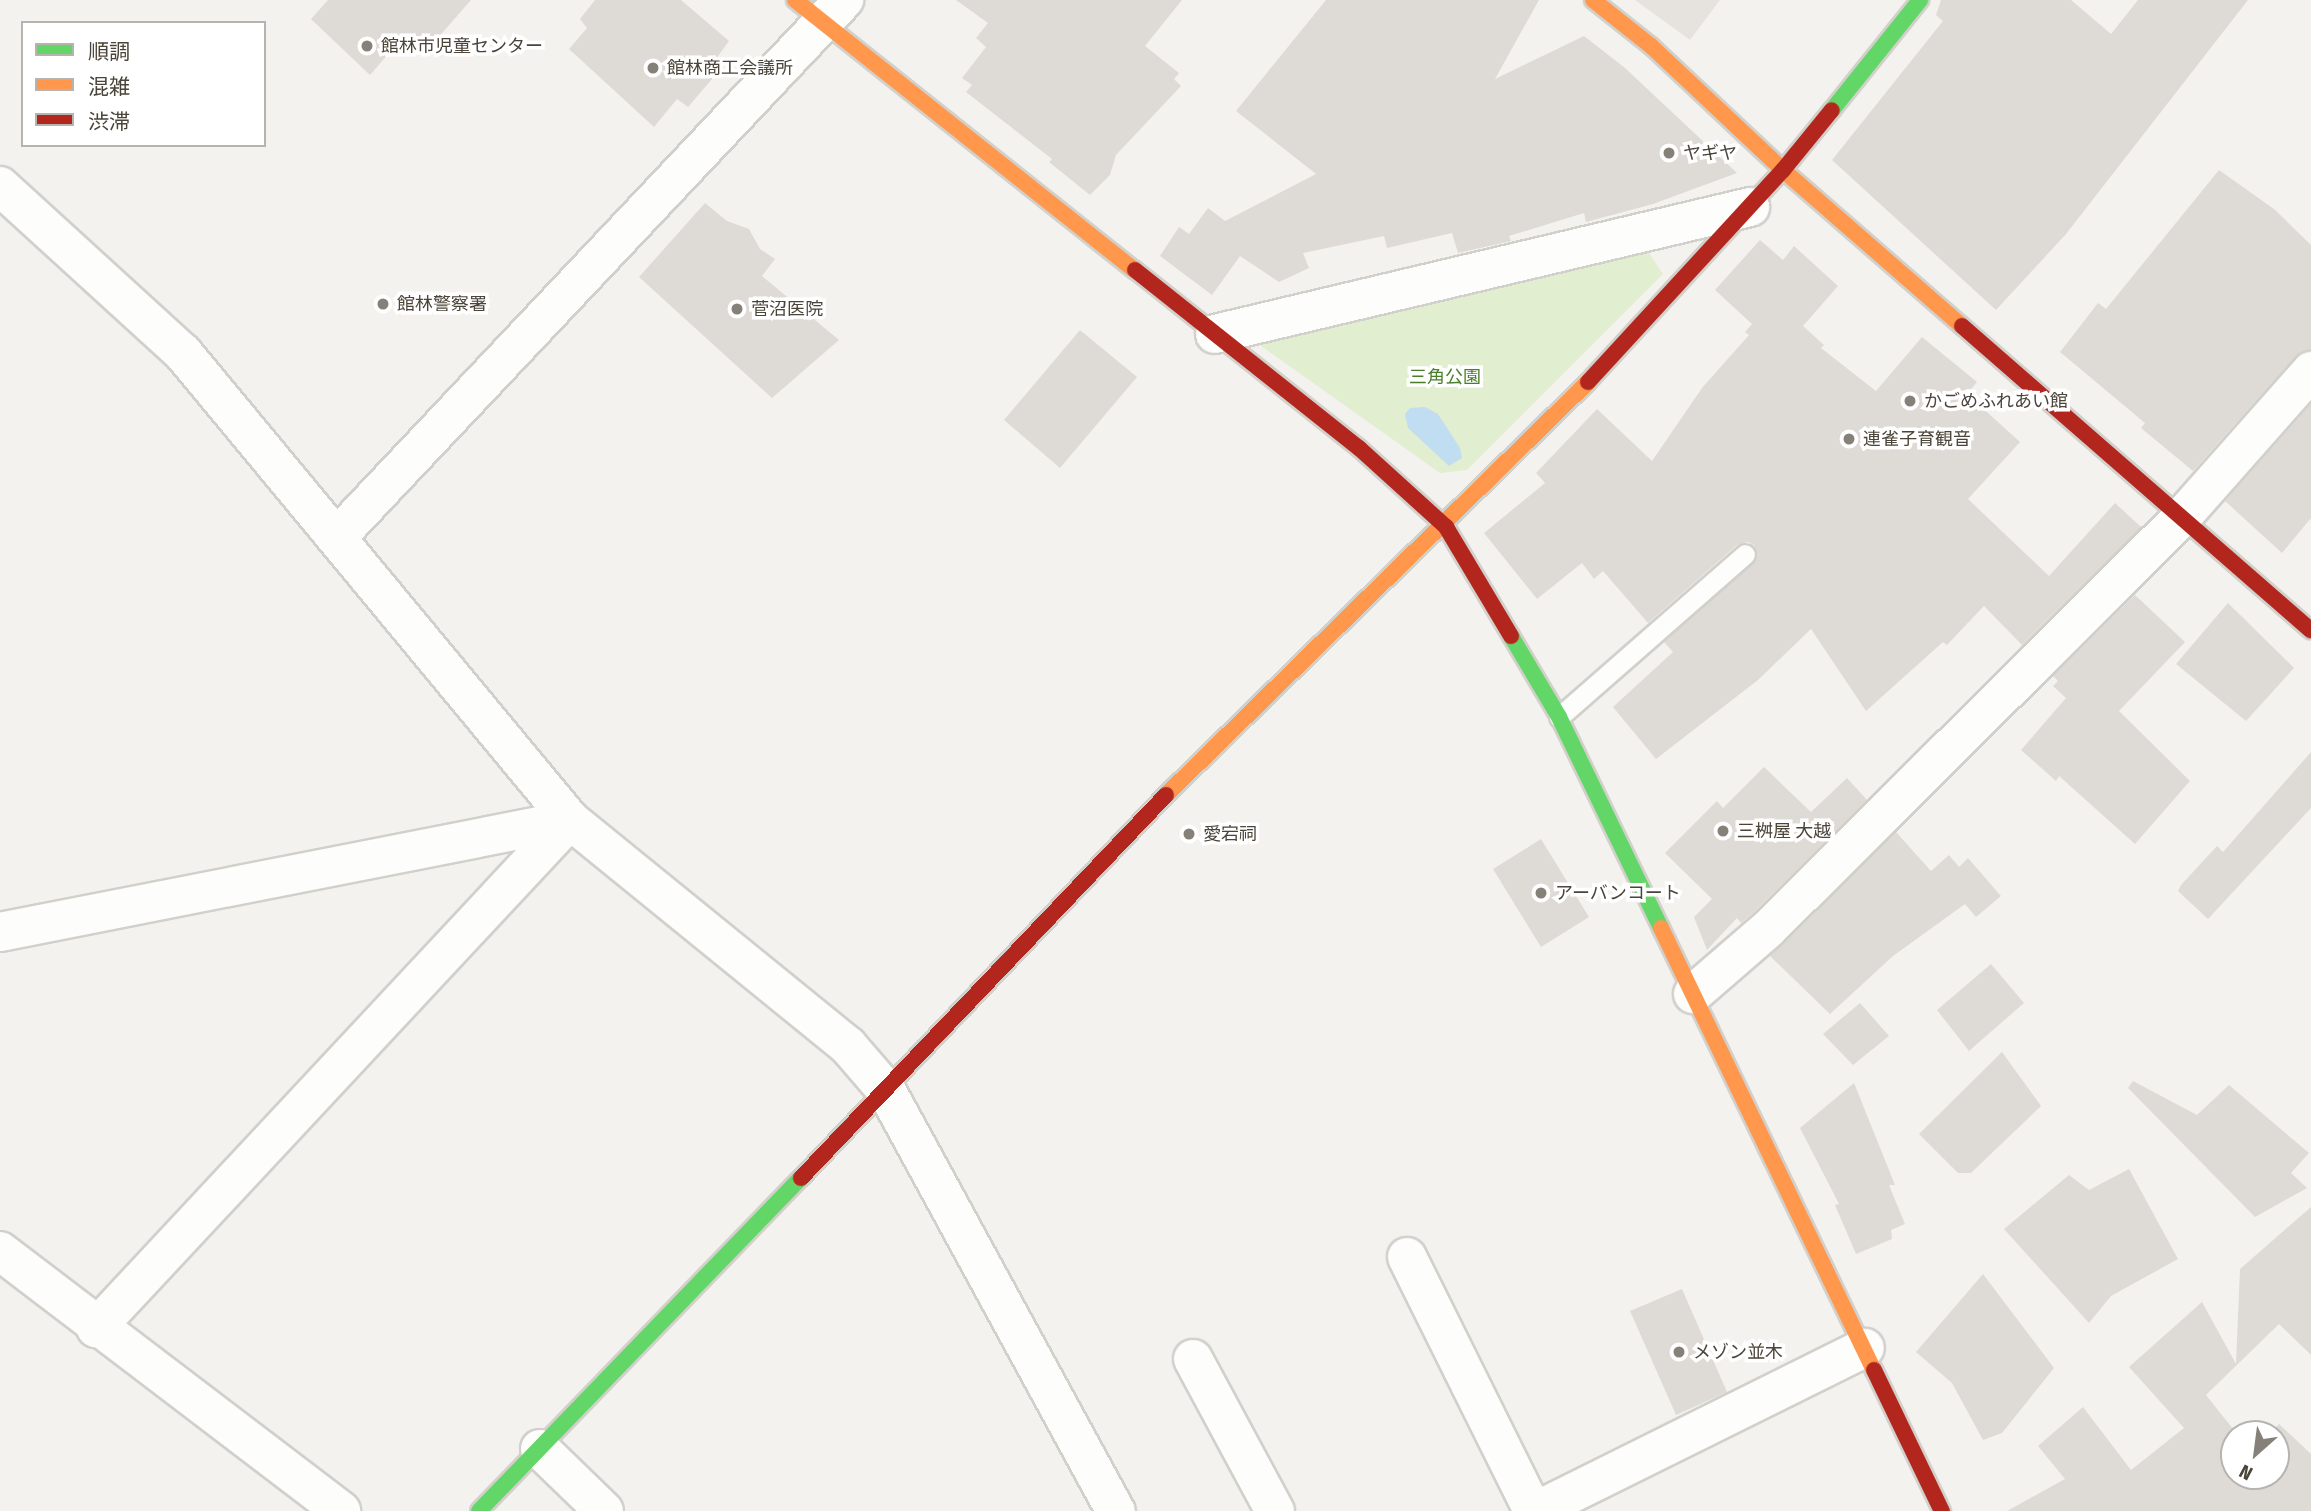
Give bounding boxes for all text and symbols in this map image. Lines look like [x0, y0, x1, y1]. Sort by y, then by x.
legend [21, 21, 266, 147]
place label: 館林市児童センター [381, 35, 543, 57]
marker: 館林市児童センター [359, 38, 375, 54]
text: 順調 [88, 39, 130, 65]
place label: 館林商工会議所 [667, 57, 793, 79]
marker: 館林商工会議所 [645, 60, 661, 76]
text: 混雑 [88, 74, 130, 100]
text: 渋滞 [88, 109, 130, 135]
place label: ヤギヤ [1683, 142, 1737, 164]
marker: ヤギヤ [1661, 145, 1677, 161]
place label: 館林警察署 [397, 293, 487, 315]
marker: 館林警察署 [375, 296, 391, 312]
place label: 菅沼医院 [751, 298, 823, 320]
marker: 菅沼医院 [729, 301, 745, 317]
park label: 三角公園 [1409, 366, 1481, 388]
place label: かごめふれあい館 [1924, 390, 2068, 412]
marker: かごめふれあい館 [1902, 393, 1918, 409]
place label: 連雀子育観音 [1863, 428, 1971, 450]
marker: 連雀子育観音 [1841, 431, 1857, 447]
place label: 三桝屋 大越 [1737, 820, 1831, 842]
place label: 愛宕祠 [1203, 823, 1257, 845]
marker: 三桝屋 大越 [1715, 823, 1731, 839]
marker: 愛宕祠 [1181, 826, 1197, 842]
place label: アーバンコート [1555, 882, 1680, 904]
marker: アーバンコート [1533, 885, 1549, 901]
place label: メゾン並木 [1693, 1341, 1783, 1363]
marker: メゾン並木 [1671, 1344, 1687, 1360]
north arrow [2220, 1420, 2290, 1490]
text: N [2235, 1459, 2256, 1485]

